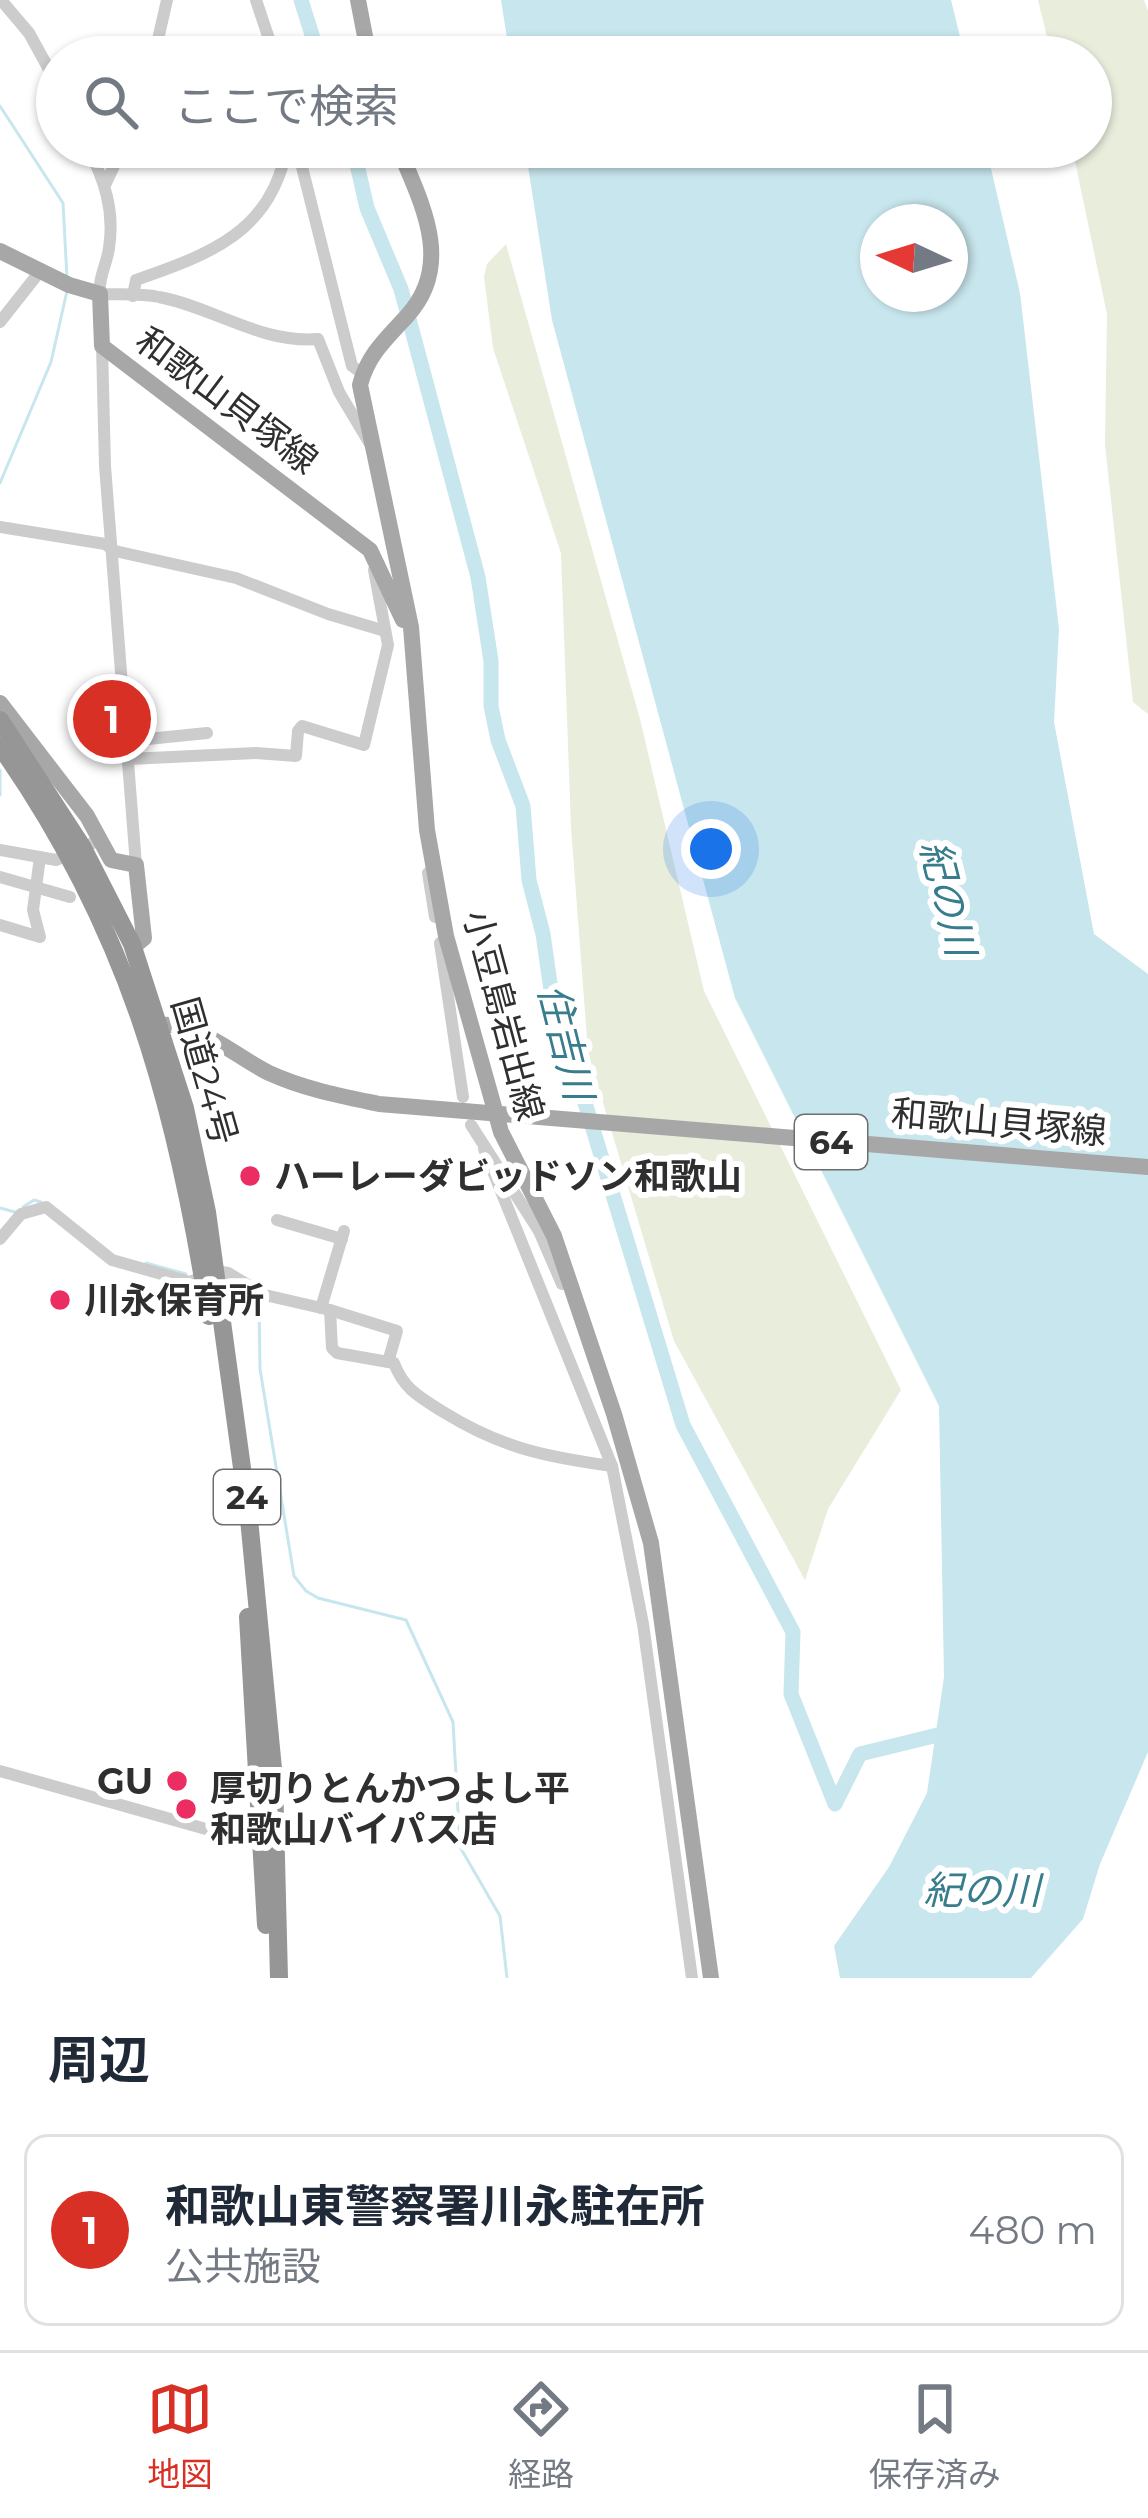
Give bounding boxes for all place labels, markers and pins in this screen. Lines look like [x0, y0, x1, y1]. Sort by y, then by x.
pin: 1 [73, 674, 151, 764]
place label: ハーレーダビッドソン和歌山 [274, 1154, 742, 1198]
marker: ハーレーダビッドソン和歌山 [237, 1163, 263, 1189]
place label: 川永保育所 [84, 1278, 264, 1322]
marker: 川永保育所 [47, 1287, 73, 1313]
place label: GU [97, 1759, 153, 1803]
place label: 厚切りとんかつよし平 和歌山バイパス店 [210, 1766, 570, 1851]
marker: GU [164, 1768, 190, 1794]
marker: 厚切りとんかつよし平 和歌山バイパス店 [173, 1796, 199, 1822]

